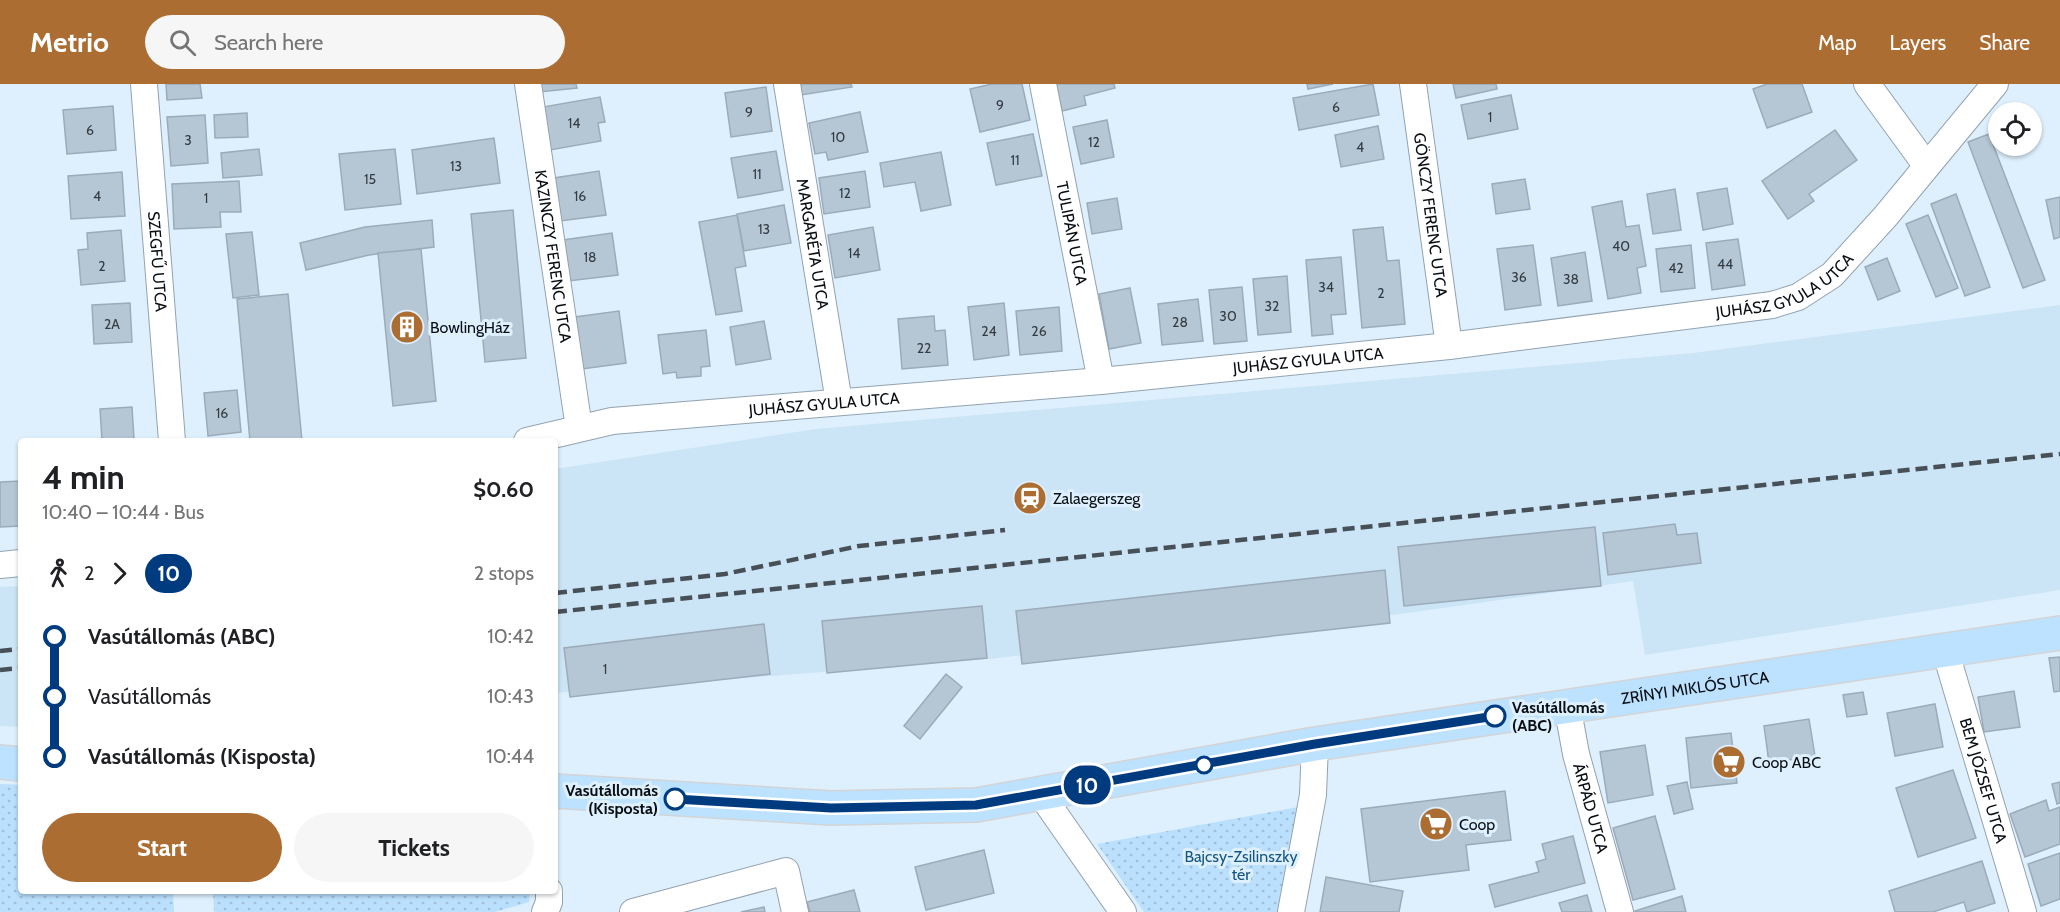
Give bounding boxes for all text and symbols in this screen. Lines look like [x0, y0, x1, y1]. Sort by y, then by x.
search box [145, 15, 565, 69]
text: Metrio [30, 25, 109, 59]
icon: search [166, 26, 199, 59]
text: Search here [214, 29, 323, 56]
text: Map [1818, 30, 1857, 55]
text: Layers [1890, 30, 1946, 55]
text: Share [1979, 30, 2030, 55]
house number: 9 [996, 96, 1004, 114]
house number: 6 [1332, 98, 1340, 116]
map controls [1988, 102, 2042, 156]
button: locate [1988, 102, 2042, 156]
house number: 9 [745, 103, 753, 121]
house number: 1 [1488, 108, 1492, 126]
house number: 14 [568, 114, 580, 132]
house number: 6 [86, 121, 94, 139]
house number: 10 [831, 128, 845, 146]
house number: 3 [184, 131, 192, 149]
street label: GÖNCZY FERENC UTCA [1410, 131, 1451, 298]
house number: 12 [1088, 133, 1100, 151]
house number: 4 [1356, 138, 1364, 156]
house number: 11 [1010, 151, 1020, 169]
house number: 13 [450, 157, 462, 175]
house number: 11 [752, 165, 762, 183]
street label: KAZINCZY FERENC UTCA [531, 169, 575, 344]
house number: 15 [364, 170, 376, 188]
street label: MARGARÉTA UTCA [793, 177, 833, 311]
street label: TULIPÁN UTCA [1052, 180, 1091, 287]
house number: 12 [839, 184, 851, 202]
house number: 4 [93, 187, 101, 205]
house number: 16 [574, 187, 586, 205]
house number: 1 [204, 189, 208, 207]
street label: SZEGFŰ UTCA [144, 211, 171, 313]
house number: 13 [758, 220, 770, 238]
house number: 40 [1612, 237, 1630, 255]
house number: 14 [848, 244, 860, 262]
house number: 18 [583, 248, 597, 266]
street label: JUHÁSZ GYULA UTCA [1714, 249, 1857, 322]
house number: 44 [1717, 255, 1733, 273]
house number: 2 [98, 257, 106, 275]
house number: 42 [1668, 259, 1684, 277]
house number: 36 [1511, 268, 1527, 286]
house number: 38 [1563, 270, 1579, 288]
house number: 34 [1318, 278, 1334, 296]
house number: 2 [1377, 284, 1385, 302]
house number: 32 [1265, 297, 1279, 315]
house number: 30 [1219, 307, 1237, 325]
building icon: BowlingHáz [389, 309, 425, 345]
house number: 28 [1172, 313, 1188, 331]
house number: 2A [104, 315, 120, 333]
place label: BowlingHáz [430, 318, 511, 337]
house number: 24 [981, 322, 997, 340]
house number: 26 [1031, 322, 1047, 340]
house number: 22 [917, 339, 931, 357]
street label: JUHÁSZ GYULA UTCA [1231, 344, 1384, 378]
street label: JUHÁSZ GYULA UTCA [747, 389, 900, 420]
house number: 16 [216, 404, 228, 422]
text: 4 min [42, 457, 125, 497]
text: $0.60 [473, 476, 534, 503]
station icon: Zalaegerszeg [1012, 480, 1048, 516]
place label: Zalaegerszeg [1053, 489, 1141, 508]
text: 10:40 – 10:44 · Bus [42, 500, 204, 524]
icon: walk [42, 557, 75, 590]
icon: forward [103, 557, 136, 590]
text: 2 [84, 561, 94, 585]
text: 10 [157, 561, 180, 586]
text: 2 stops [474, 561, 534, 585]
text: Vasútállomás (ABC) [88, 623, 275, 650]
text: 10:42 [487, 624, 534, 648]
house number: 1 [603, 660, 607, 678]
street label: ZRÍNYI MIKLÓS UTCA [1620, 668, 1770, 708]
text: Vasútállomás [88, 683, 211, 710]
text: 10:43 [487, 684, 534, 708]
place label: Vasútállomás (ABC) [1512, 698, 1605, 735]
marker: Vasútállomás (ABC) [1484, 705, 1506, 727]
street label: BEM JÓZSEF UTCA [1956, 716, 2011, 845]
text: Vasútállomás (Kisposta) [88, 743, 316, 770]
text: 10:44 [486, 744, 534, 768]
supermarket icon: Coop ABC [1711, 744, 1747, 780]
place label: Coop ABC [1752, 753, 1821, 772]
unlabelled marker [1195, 756, 1213, 774]
street label: ÁRPÁD UTCA [1569, 761, 1612, 856]
line badge: 10 [1060, 766, 1114, 804]
text: 10 [1076, 773, 1098, 798]
place label: Vasútállomás (Kisposta) [566, 781, 658, 818]
marker: Vasútállomás (Kisposta) [664, 788, 686, 810]
supermarket icon: Coop [1418, 806, 1454, 842]
button: Start [42, 813, 282, 882]
button: Tickets [294, 813, 534, 882]
place label: Coop [1459, 815, 1495, 834]
park label: Bajcsy-Zsilinszky tér [1184, 847, 1298, 884]

